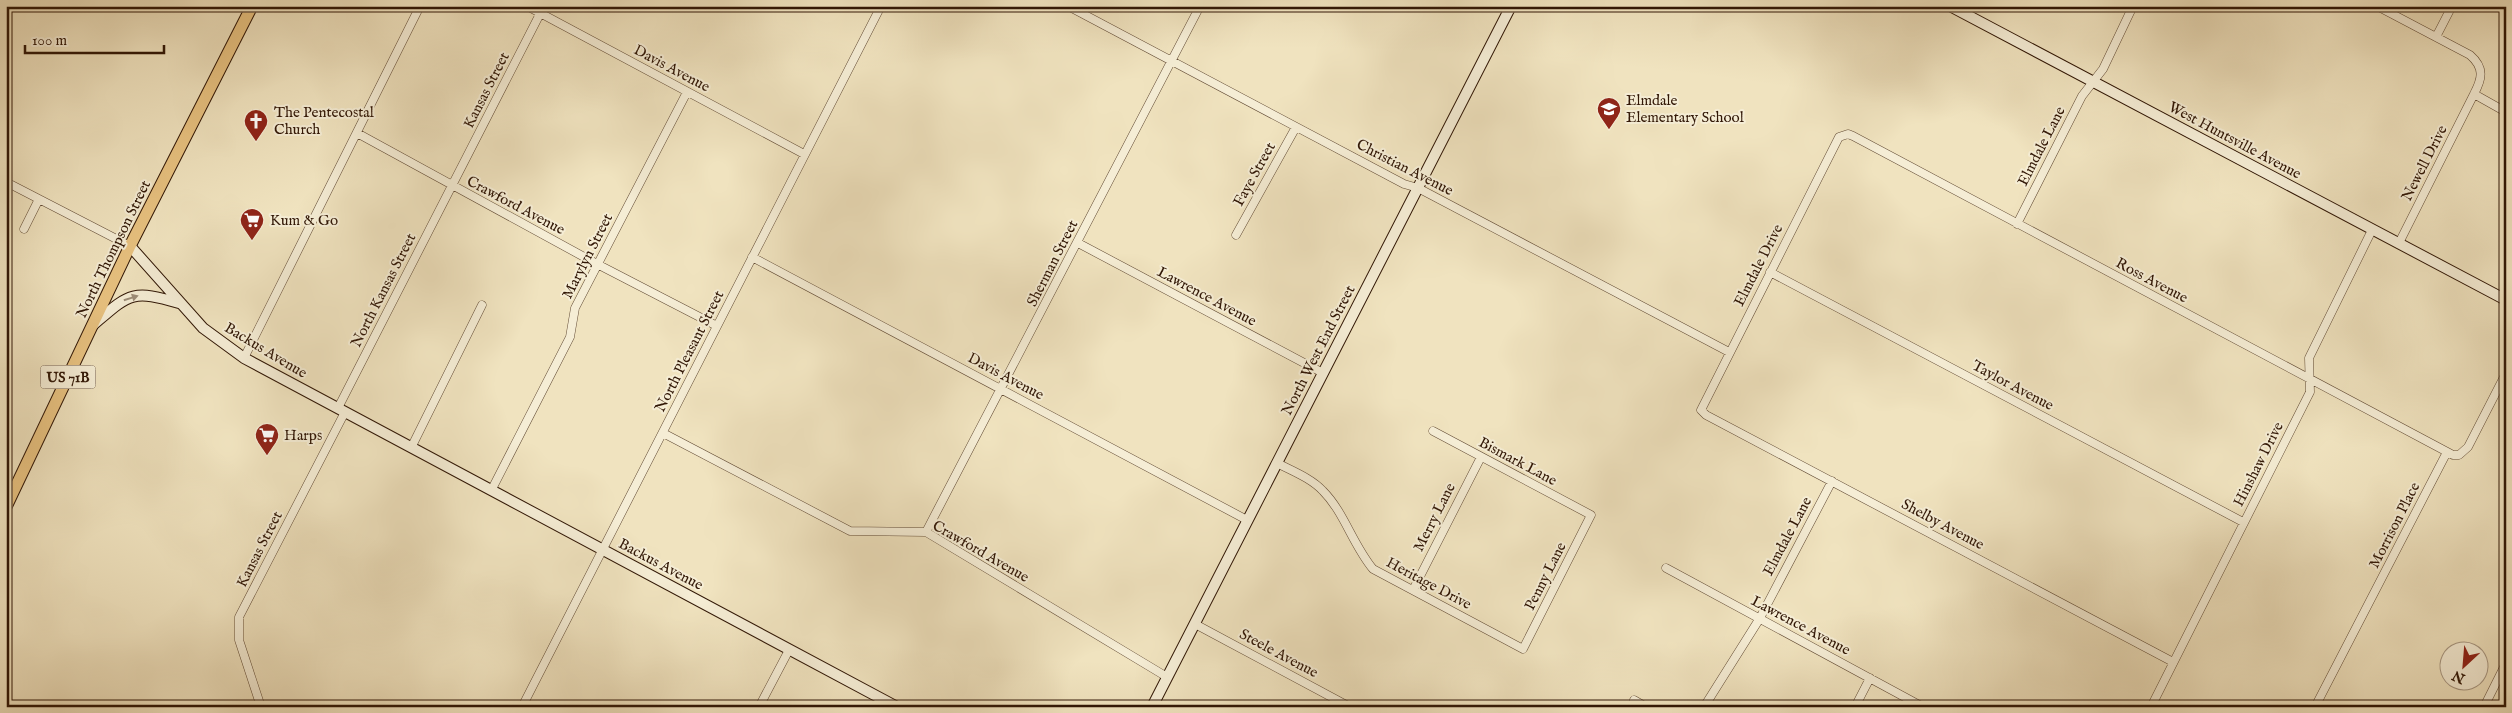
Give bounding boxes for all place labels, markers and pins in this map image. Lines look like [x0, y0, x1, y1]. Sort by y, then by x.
place label: Elmdale Elementary School [1626, 91, 1745, 127]
school or university icon: Elmdale Elementary School [1596, 96, 1622, 130]
place label: The Pentecostal Church [274, 103, 375, 139]
church icon: The Pentecostal Church [243, 108, 269, 142]
supermarket icon: Kum & Go [239, 207, 265, 241]
place label: Kum & Go [270, 211, 338, 230]
supermarket icon: Harps [254, 422, 280, 456]
place label: Harps [284, 426, 322, 445]

